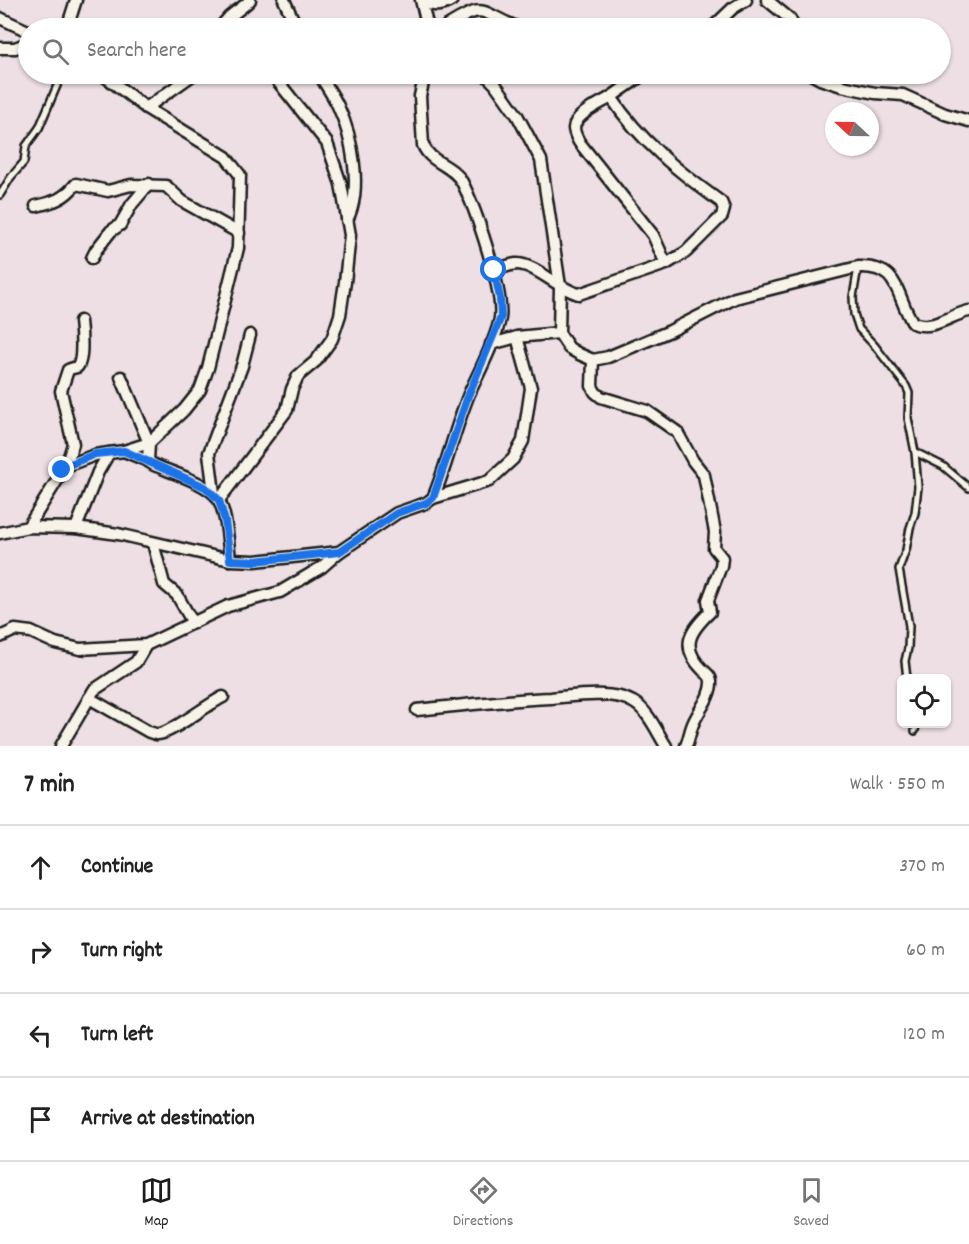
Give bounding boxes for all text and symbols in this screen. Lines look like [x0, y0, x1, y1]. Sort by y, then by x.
search box [18, 18, 951, 84]
icon: search [39, 35, 72, 68]
text: Search here [87, 36, 186, 67]
north arrow [825, 102, 879, 156]
route start [480, 256, 506, 282]
route end [48, 456, 74, 482]
map controls [897, 674, 951, 728]
button: locate [897, 674, 951, 728]
text: 7 min [24, 767, 75, 804]
text: Walk · 550 m [850, 771, 945, 799]
icon: ahead [24, 851, 57, 884]
text: Continue [81, 852, 153, 883]
text: 370 m [899, 853, 945, 881]
icon: right [24, 935, 57, 968]
text: Turn right [81, 936, 163, 967]
text: 60 m [906, 937, 945, 965]
icon: left [24, 1019, 57, 1052]
text: Turn left [81, 1020, 153, 1051]
text: 120 m [903, 1021, 945, 1049]
icon: arrive [24, 1103, 57, 1136]
text: Arrive at destination [81, 1104, 255, 1135]
tab: Map [140, 1174, 173, 1233]
tab: Directions [453, 1174, 513, 1233]
tab: Saved [793, 1174, 829, 1233]

